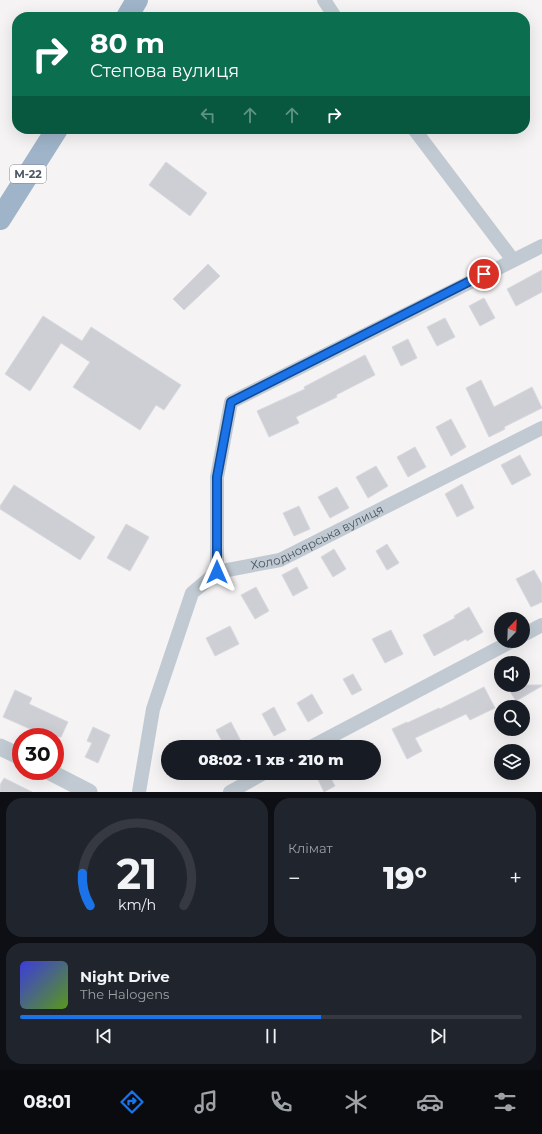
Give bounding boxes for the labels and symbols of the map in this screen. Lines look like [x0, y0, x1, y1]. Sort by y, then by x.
road number: М-22 [10, 165, 46, 183]
pin [467, 257, 501, 291]
street label: Холодноярська вулиця [249, 501, 386, 572]
position arrow [196, 551, 238, 593]
north arrow [494, 612, 530, 648]
speed limit sign: 30 [12, 728, 64, 780]

